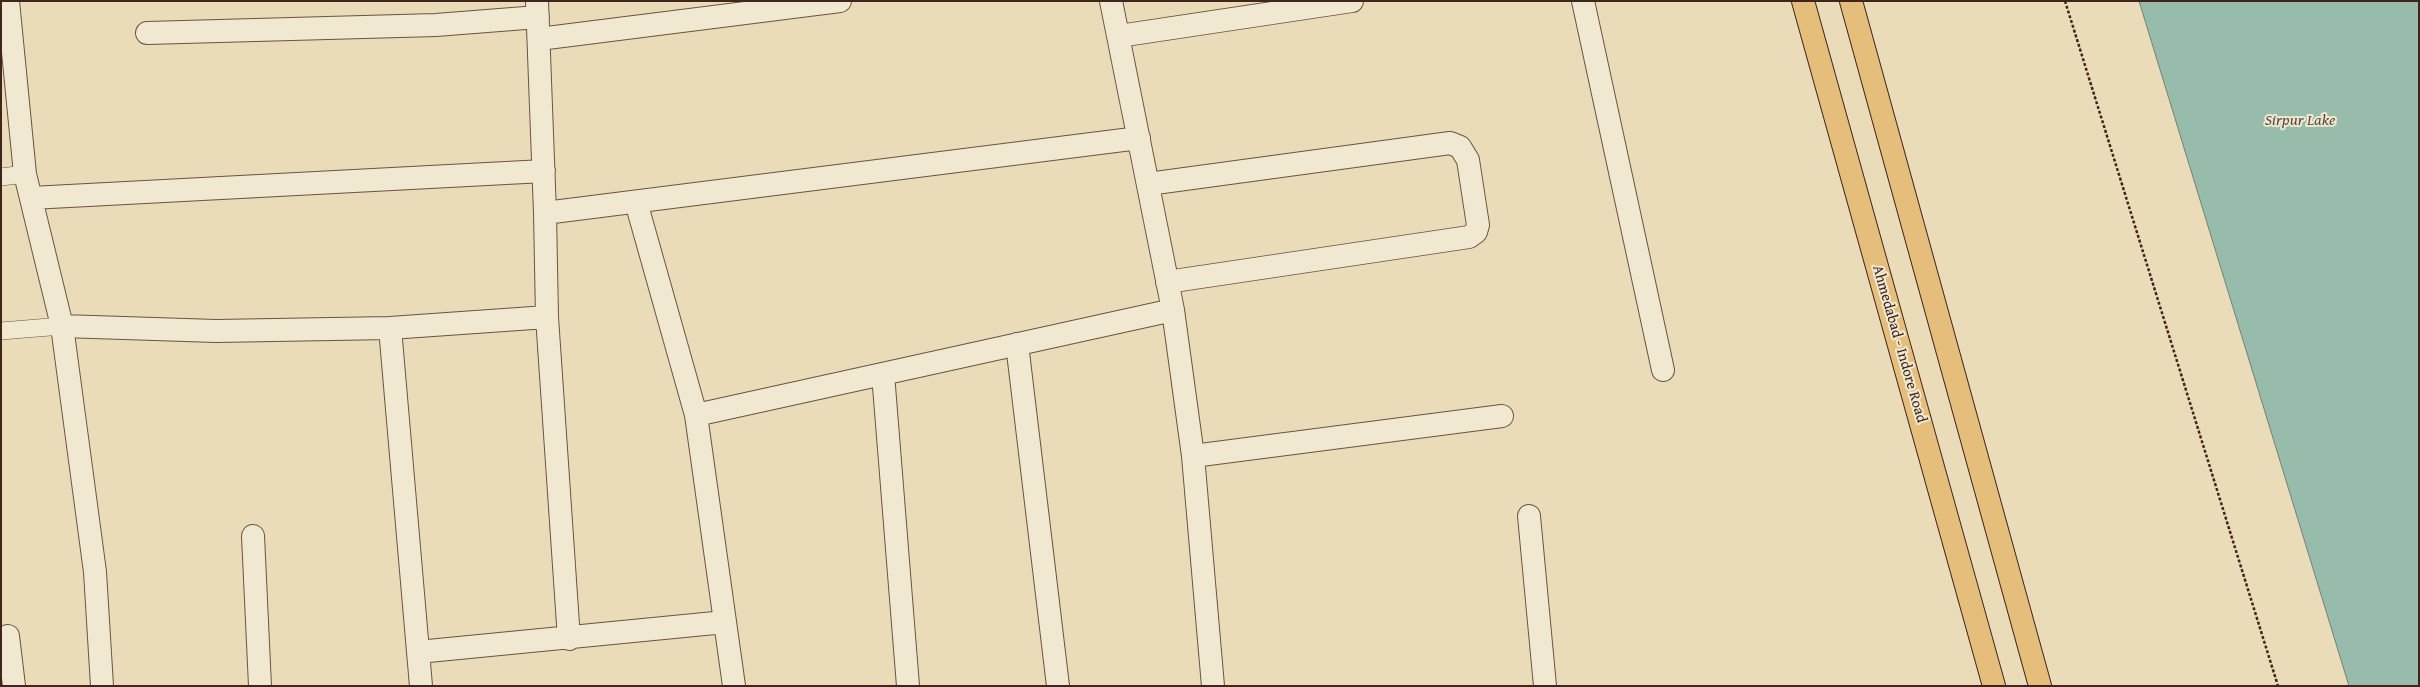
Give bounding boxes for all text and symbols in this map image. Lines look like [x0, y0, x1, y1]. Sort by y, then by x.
water label: Sirpur Lake [2265, 111, 2335, 131]
street label: Ahmedabad - Indore Road [1868, 263, 1930, 425]

